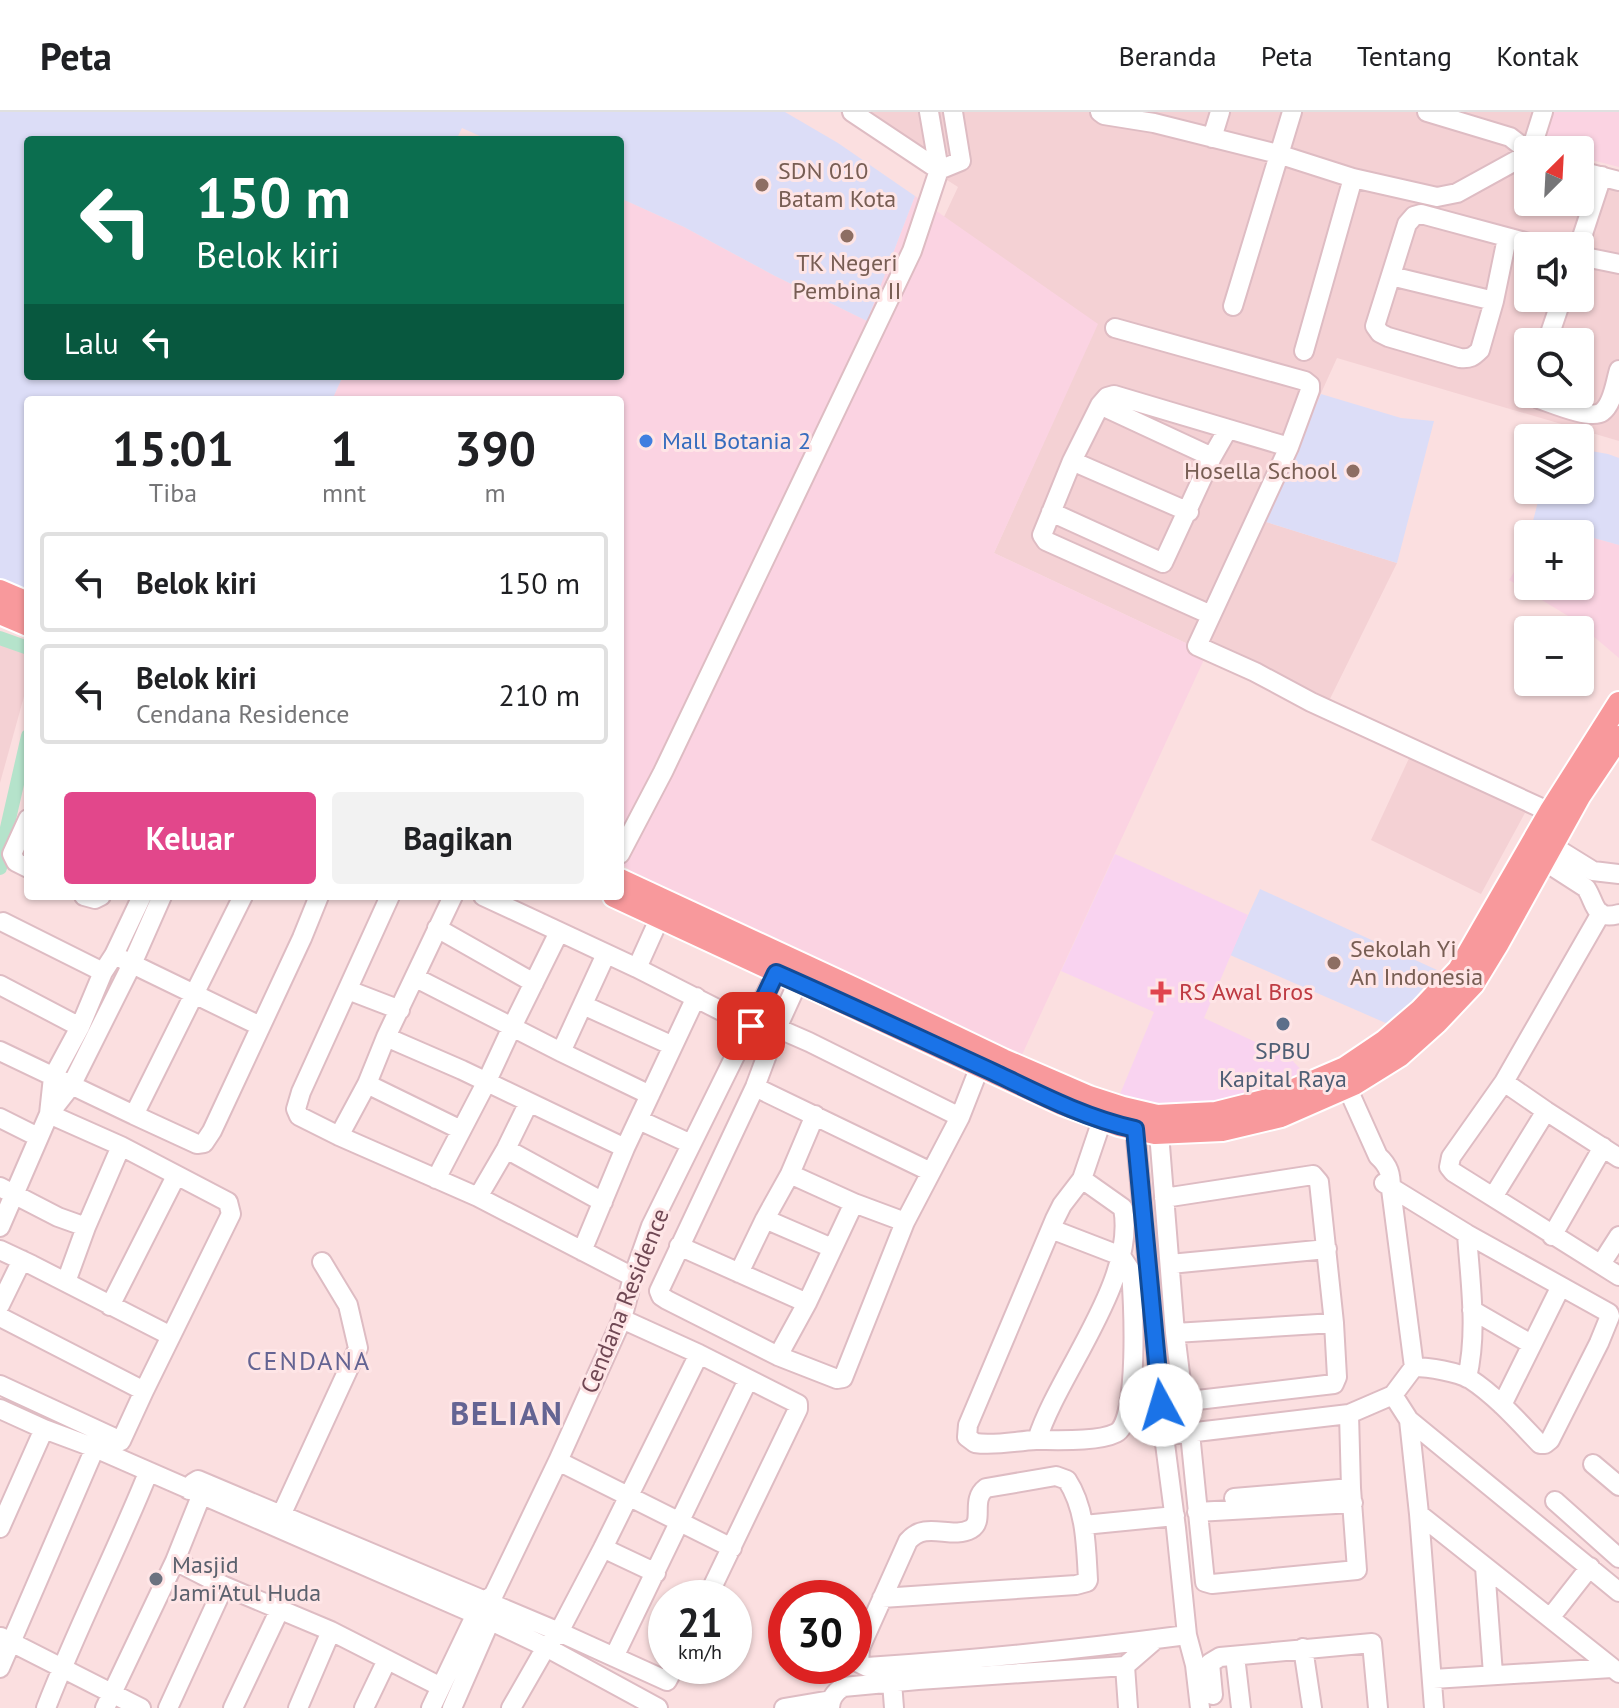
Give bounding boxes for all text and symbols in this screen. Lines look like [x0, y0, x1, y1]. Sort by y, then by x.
text: Peta [40, 31, 112, 80]
text: Beranda [1118, 37, 1217, 74]
text: Peta [1261, 37, 1313, 74]
text: Tentang [1357, 37, 1452, 74]
text: Kontak [1496, 37, 1579, 74]
north arrow [1514, 136, 1594, 216]
map controls [1514, 136, 1594, 696]
place label: SDN 010 Batam Kota [778, 155, 896, 214]
text: 150 m [196, 161, 351, 233]
icon: left [64, 168, 168, 272]
marker: SDN 010 Batam Kota [753, 176, 771, 194]
marker: TK Negeri Pembina II [838, 227, 856, 245]
text: Belok kiri [196, 231, 340, 278]
button: sound [1514, 232, 1594, 312]
place label: TK Negeri Pembina II [792, 247, 902, 306]
icon: left [135, 320, 179, 364]
text: Lalu [64, 323, 119, 362]
button: search [1514, 328, 1594, 408]
text: 15:01 [112, 417, 234, 479]
text: 1 [330, 417, 358, 479]
text: 390 [454, 417, 536, 479]
button: layers [1514, 424, 1594, 504]
place label: Mall Botania 2 [662, 425, 811, 456]
marker: Mall Botania 2 [637, 432, 655, 450]
place label: Hosella School [1184, 455, 1337, 486]
marker: Hosella School [1344, 462, 1362, 480]
text: Tiba [149, 476, 197, 509]
text: mnt [322, 476, 366, 509]
text: m [484, 476, 506, 509]
button: + [1514, 520, 1594, 600]
icon: left [68, 560, 112, 604]
text: Belok kiri [136, 563, 257, 602]
text: 150 m [499, 563, 580, 602]
button: − [1514, 616, 1594, 696]
text: Belok kiri [136, 658, 257, 697]
icon: left [68, 672, 112, 716]
text: 210 m [499, 675, 580, 714]
text: Cendana Residence [136, 697, 349, 730]
button: Keluar [64, 792, 316, 884]
button: Bagikan [332, 792, 584, 884]
place label: Sekolah Yi An Indonesia [1350, 933, 1483, 992]
marker: Sekolah Yi An Indonesia [1325, 954, 1343, 972]
place label: RS Awal Bros [1179, 976, 1313, 1007]
marker: RS Awal Bros [1150, 981, 1172, 1003]
pin [717, 992, 785, 1060]
icon: arrive [729, 1004, 773, 1048]
marker: SPBU Kapital Raya [1274, 1015, 1292, 1033]
place label: SPBU Kapital Raya [1219, 1035, 1347, 1094]
street label: Cendana Residence [573, 1204, 676, 1398]
district label: CENDANA [247, 1344, 371, 1377]
position arrow [1119, 1363, 1203, 1447]
district label: BELIAN [450, 1392, 564, 1434]
place label: Masjid Jami'Atul Huda [171, 1549, 321, 1608]
marker: Masjid Jami'Atul Huda [147, 1570, 165, 1588]
speed limit sign: 30 [768, 1580, 872, 1684]
text: 21 [677, 1596, 723, 1648]
text: km/h [678, 1639, 722, 1665]

